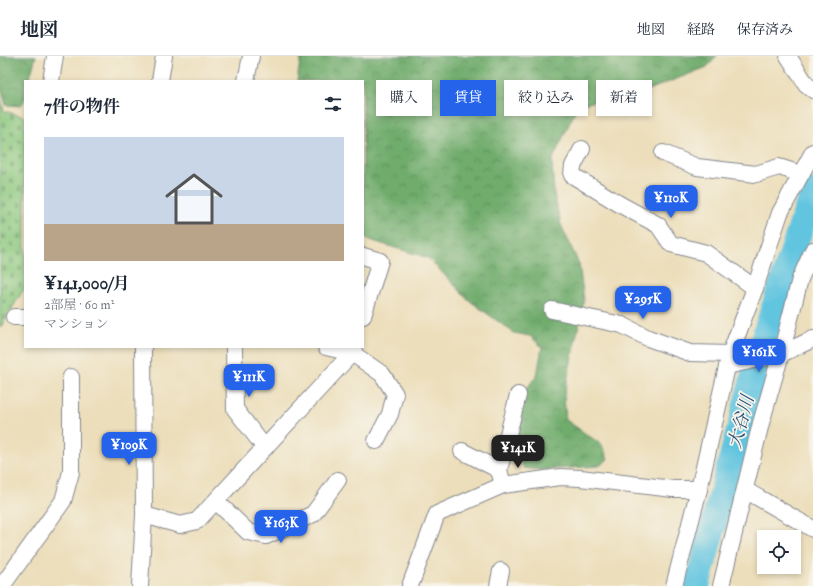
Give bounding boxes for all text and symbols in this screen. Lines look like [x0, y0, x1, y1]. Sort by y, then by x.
text: 地図 [20, 18, 58, 42]
text: 地図 [637, 21, 665, 38]
text: 経路 [687, 21, 715, 38]
text: 保存済み [737, 21, 793, 38]
chip: 購入 [376, 80, 432, 116]
chip: 賃貸 [440, 80, 496, 116]
chip: 絞り込み [504, 80, 588, 116]
chip: 新着 [596, 80, 652, 116]
icon: filters [322, 93, 344, 115]
text: 7件の物件 [44, 96, 120, 117]
icon: home [158, 163, 230, 235]
pin: ¥110K [643, 185, 699, 219]
text: ¥110K [654, 190, 688, 206]
text: ¥141,000/月 [44, 273, 130, 294]
pin: ¥295K [615, 286, 671, 320]
text: ¥295K [624, 291, 662, 307]
text: 2部屋 · 60 m² [44, 297, 114, 313]
text: マンション [44, 316, 108, 332]
pin: ¥161K [731, 339, 787, 373]
text: ¥161K [742, 344, 776, 360]
pin: ¥111K [221, 364, 277, 398]
text: ¥111K [233, 369, 265, 385]
water label: 大谷川 [723, 391, 760, 451]
pin: ¥109K [101, 432, 157, 466]
pin: ¥141K [490, 435, 546, 469]
text: ¥109K [111, 437, 147, 453]
text: ¥141K [500, 440, 536, 456]
pin: ¥163K [253, 510, 309, 544]
text: ¥163K [264, 515, 298, 531]
map controls [757, 530, 801, 574]
button: locate [757, 530, 801, 574]

